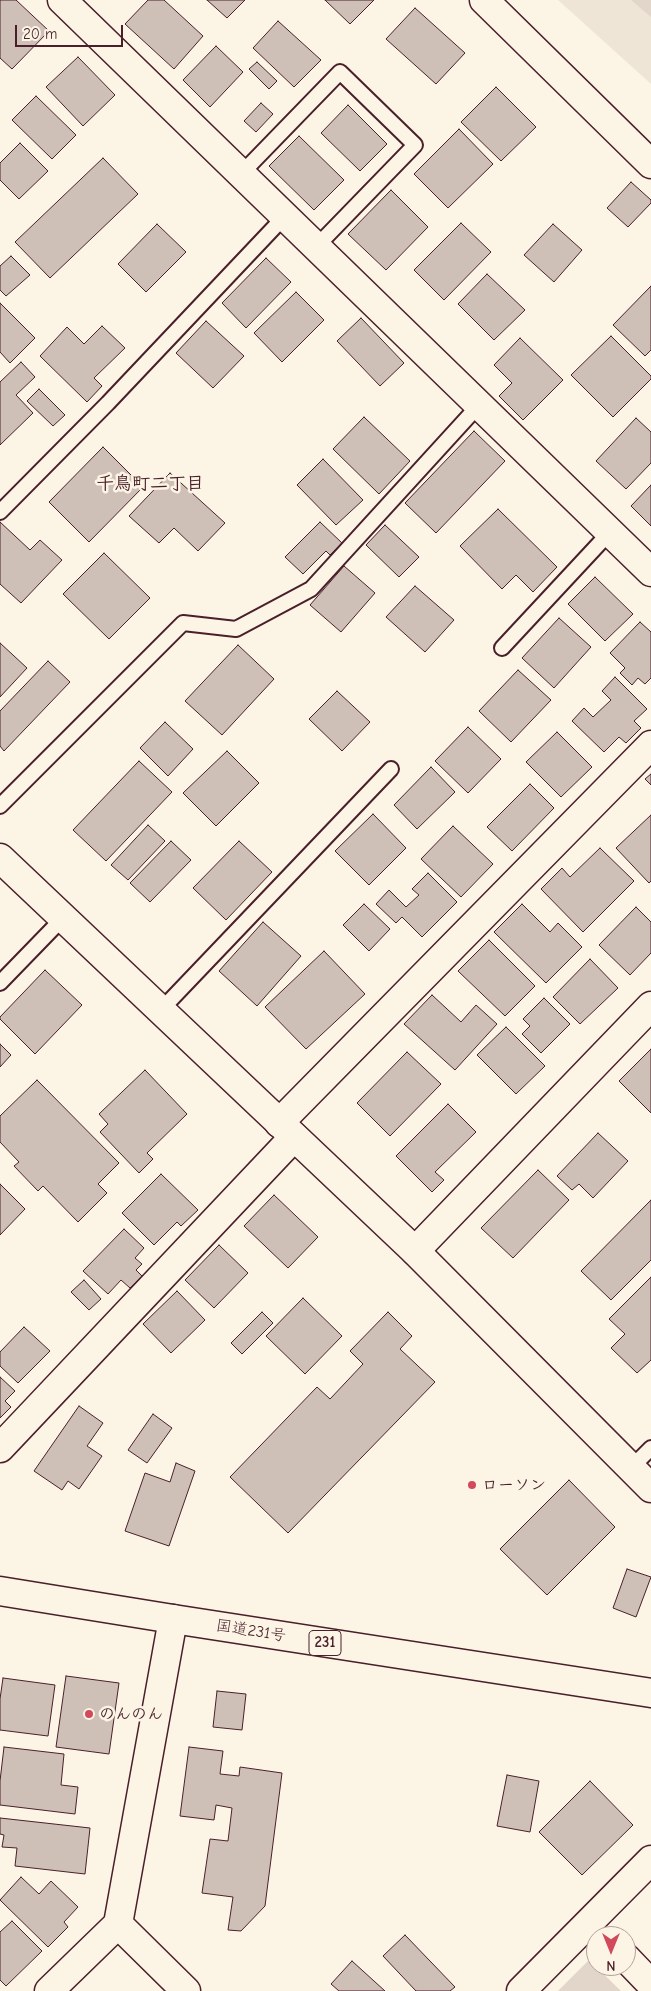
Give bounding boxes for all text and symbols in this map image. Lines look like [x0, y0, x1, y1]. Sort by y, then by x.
scale bar [18, 15, 125, 47]
text: 20 m [23, 25, 57, 43]
district label: 千鳥町二丁目 [96, 473, 204, 495]
place label: ローソン [482, 1475, 546, 1495]
marker: ローソン [466, 1479, 478, 1491]
street label: 国道231号 [215, 1616, 287, 1646]
road number: 231 [309, 1630, 341, 1656]
place label: のんのん [99, 1704, 163, 1724]
marker: のんのん [83, 1708, 95, 1720]
north arrow [586, 1926, 636, 1976]
text: N [606, 1957, 616, 1974]

